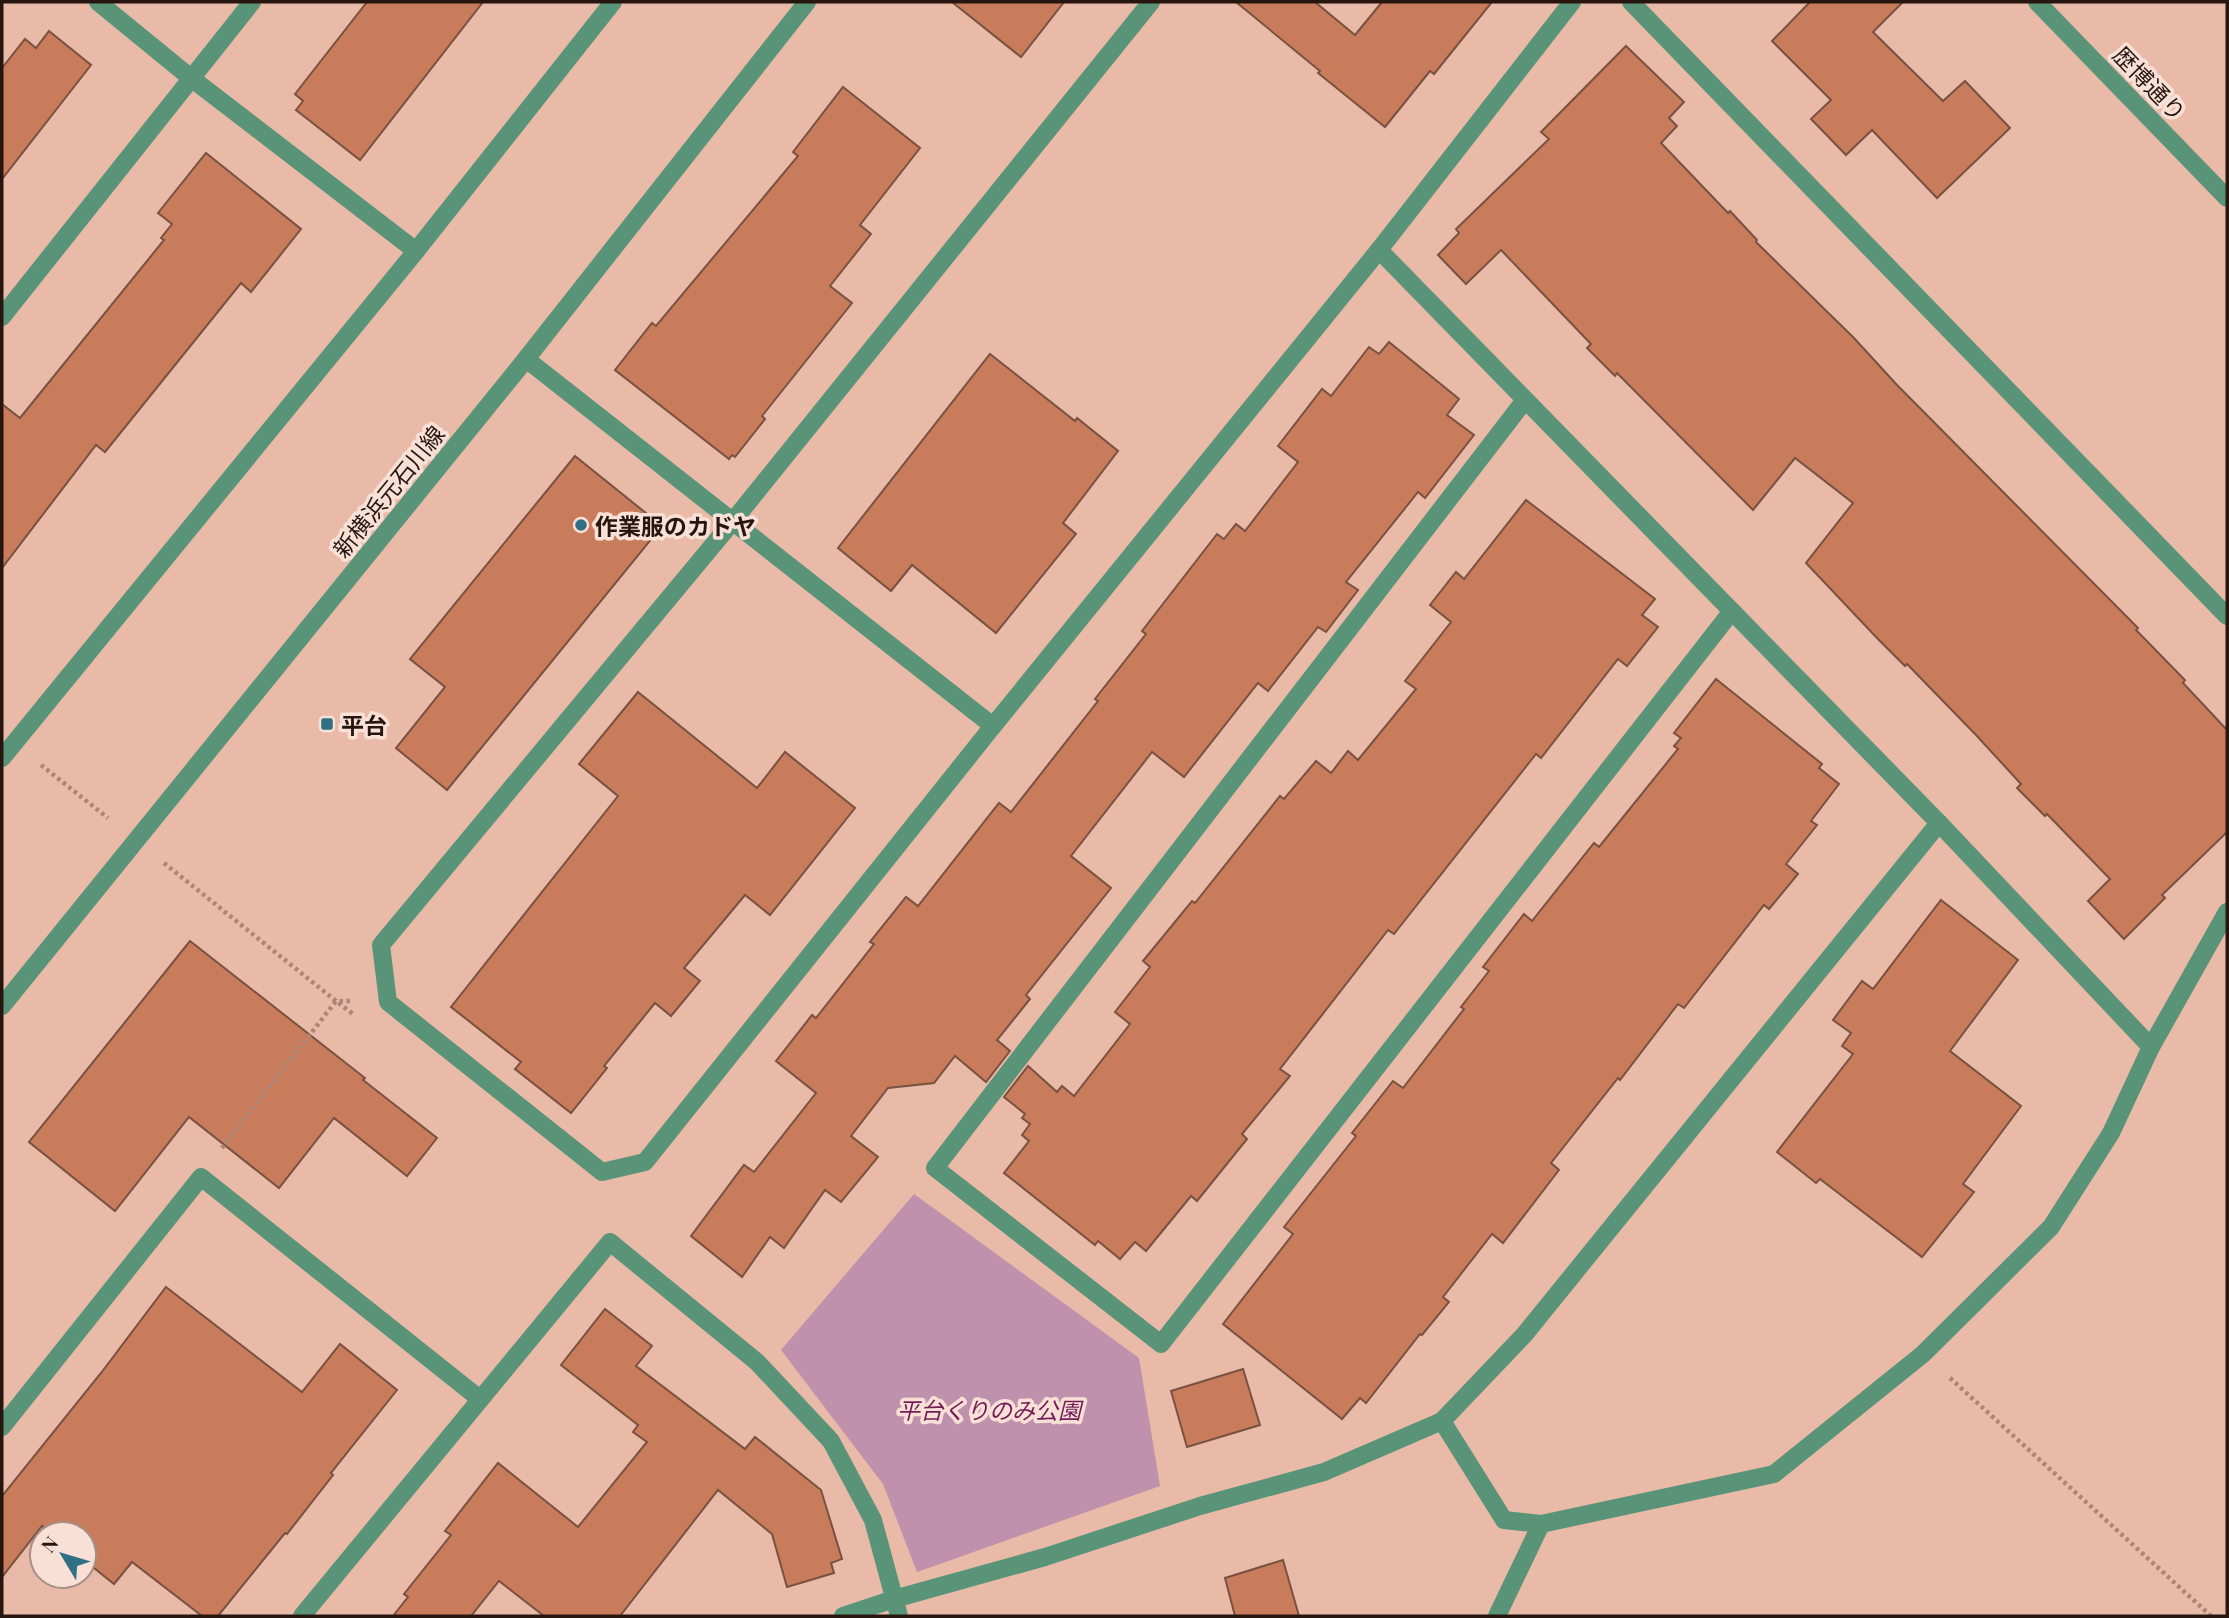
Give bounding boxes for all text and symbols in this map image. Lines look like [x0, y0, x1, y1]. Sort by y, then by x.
street label: 歴博通り [2107, 39, 2193, 127]
street label: 新横浜元石川線 [325, 419, 451, 563]
place label: 作業服のカドヤ [595, 510, 756, 541]
marker: 作業服のカドヤ [573, 517, 589, 533]
place label: 平台 [341, 709, 387, 740]
marker: 平台 [319, 716, 335, 732]
park label: 平台くりのみ公園 [897, 1394, 1084, 1425]
north arrow [28, 1520, 98, 1590]
text: N [34, 1530, 63, 1557]

